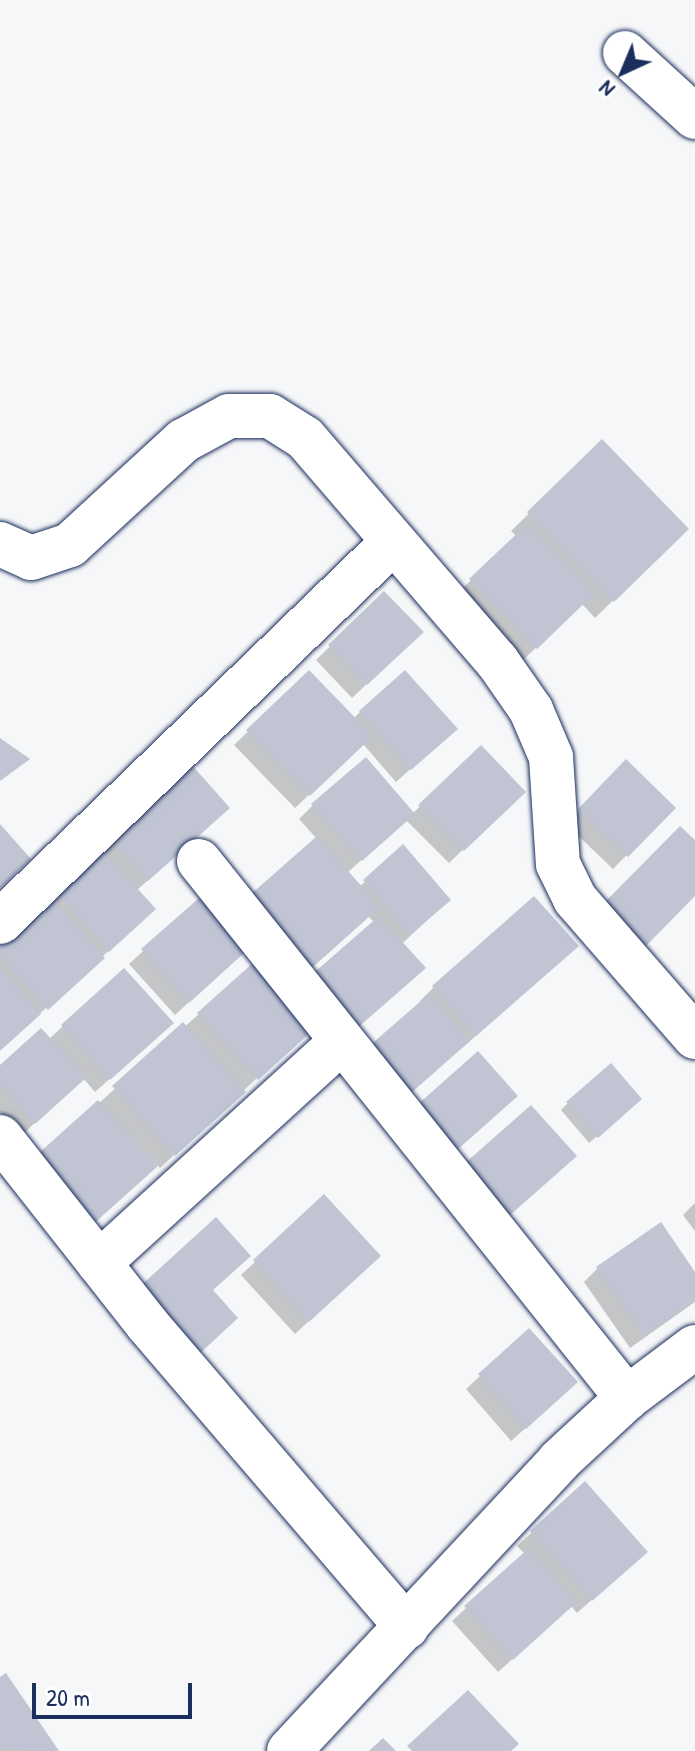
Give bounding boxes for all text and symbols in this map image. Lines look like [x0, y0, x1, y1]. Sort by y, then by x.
north arrow [583, 32, 663, 112]
text: N [592, 74, 621, 104]
scale bar [36, 1667, 196, 1717]
text: 20 m [46, 1681, 90, 1713]

